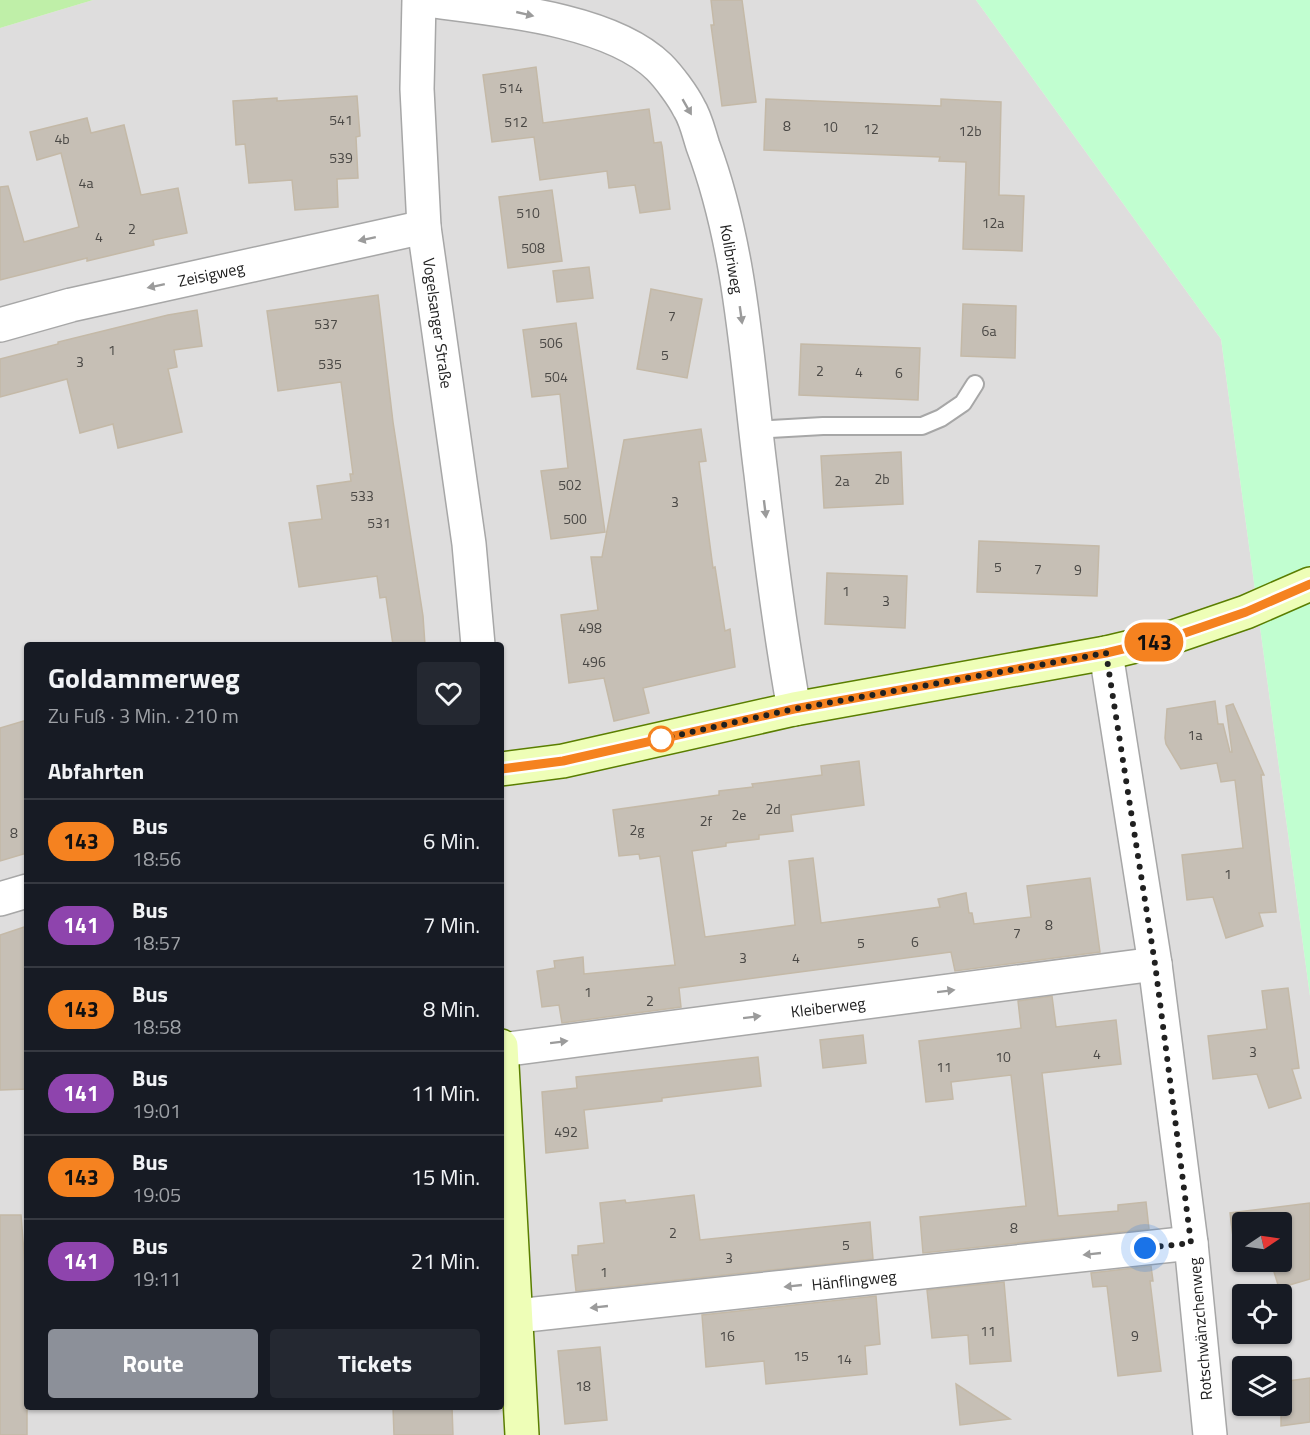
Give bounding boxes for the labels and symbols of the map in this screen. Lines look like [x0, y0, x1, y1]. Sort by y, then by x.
one-way arrow [516, 10, 535, 19]
house number: 514 [499, 77, 523, 98]
one-way arrow [682, 99, 692, 116]
house number: 541 [329, 109, 353, 130]
house number: 512 [504, 111, 528, 132]
house number: 8 [783, 115, 791, 136]
house number: 10 [822, 116, 838, 137]
house number: 12 [863, 118, 879, 139]
house number: 12b [958, 120, 982, 141]
house number: 4b [54, 128, 70, 149]
house number: 539 [329, 147, 353, 168]
house number: 4a [79, 172, 93, 193]
house number: 510 [516, 202, 540, 223]
house number: 12a [982, 212, 1004, 233]
house number: 2 [128, 218, 136, 239]
street label: Kolibriweg [714, 222, 750, 296]
house number: 4 [95, 226, 103, 247]
one-way arrow [358, 235, 376, 245]
house number: 508 [521, 237, 545, 258]
street label: Zeisigweg [175, 255, 247, 293]
street label: Vogelsanger Straße [417, 256, 459, 390]
one-way arrow [146, 282, 165, 291]
house number: 7 [668, 305, 676, 326]
one-way arrow [737, 306, 746, 325]
house number: 537 [314, 313, 338, 334]
house number: 6a [982, 320, 996, 341]
house number: 506 [539, 332, 563, 353]
house number: 1 [108, 339, 116, 360]
house number: 5 [661, 344, 669, 365]
house number: 3 [76, 351, 84, 372]
house number: 535 [318, 353, 342, 374]
house number: 2 [816, 360, 824, 381]
house number: 4 [855, 361, 863, 382]
house number: 6 [895, 362, 903, 383]
house number: 504 [544, 366, 568, 387]
house number: 2b [874, 468, 890, 489]
house number: 2a [835, 470, 849, 491]
house number: 502 [558, 474, 582, 495]
house number: 533 [350, 485, 374, 506]
house number: 3 [671, 491, 679, 512]
one-way arrow [760, 499, 769, 518]
house number: 500 [563, 508, 587, 529]
house number: 531 [367, 512, 391, 533]
house number: 5 [994, 556, 1002, 577]
house number: 7 [1034, 558, 1042, 579]
house number: 9 [1074, 559, 1082, 580]
house number: 1 [842, 580, 850, 601]
house number: 3 [882, 590, 890, 611]
house number: 498 [578, 617, 602, 638]
line badge: 143 [1120, 622, 1188, 662]
house number: 496 [582, 651, 606, 672]
house number: 1a [1188, 724, 1202, 745]
unlabelled marker [648, 726, 674, 752]
house number: 2d [765, 798, 781, 819]
house number: 2e [732, 804, 746, 825]
house number: 2f [700, 810, 713, 831]
house number: 2g [629, 819, 645, 840]
house number: 8 [10, 822, 18, 843]
house number: 1 [1224, 863, 1232, 884]
house number: 8 [1045, 914, 1053, 935]
house number: 7 [1013, 922, 1021, 943]
house number: 6 [911, 931, 919, 952]
house number: 5 [857, 932, 865, 953]
house number: 3 [739, 947, 747, 968]
house number: 4 [792, 947, 800, 968]
house number: 1 [584, 981, 592, 1002]
one-way arrow [936, 987, 955, 996]
house number: 2 [646, 990, 654, 1011]
street label: Kleiberweg [789, 991, 867, 1023]
one-way arrow [743, 1012, 762, 1021]
one-way arrow [550, 1037, 569, 1047]
house number: 3 [1249, 1041, 1257, 1062]
house number: 4 [1093, 1043, 1101, 1064]
house number: 10 [995, 1046, 1011, 1067]
house number: 11 [936, 1056, 952, 1077]
house number: 492 [554, 1121, 578, 1142]
north arrow [1232, 1212, 1292, 1272]
house number: 8 [1010, 1217, 1018, 1238]
house number: 2 [669, 1222, 677, 1243]
your location [1130, 1233, 1160, 1263]
house number: 5 [842, 1234, 850, 1255]
house number: 3 [725, 1247, 733, 1268]
one-way arrow [1082, 1249, 1101, 1259]
street label: Rotschwänzchenweg [1182, 1257, 1218, 1401]
house number: 1 [600, 1261, 608, 1282]
street label: Hänflingweg [810, 1264, 898, 1296]
one-way arrow [784, 1281, 803, 1291]
one-way arrow [590, 1303, 609, 1312]
house number: 11 [980, 1320, 996, 1341]
house number: 16 [719, 1325, 735, 1346]
house number: 9 [1131, 1325, 1139, 1346]
house number: 15 [793, 1345, 809, 1366]
house number: 14 [836, 1348, 852, 1369]
house number: 18 [575, 1375, 591, 1396]

